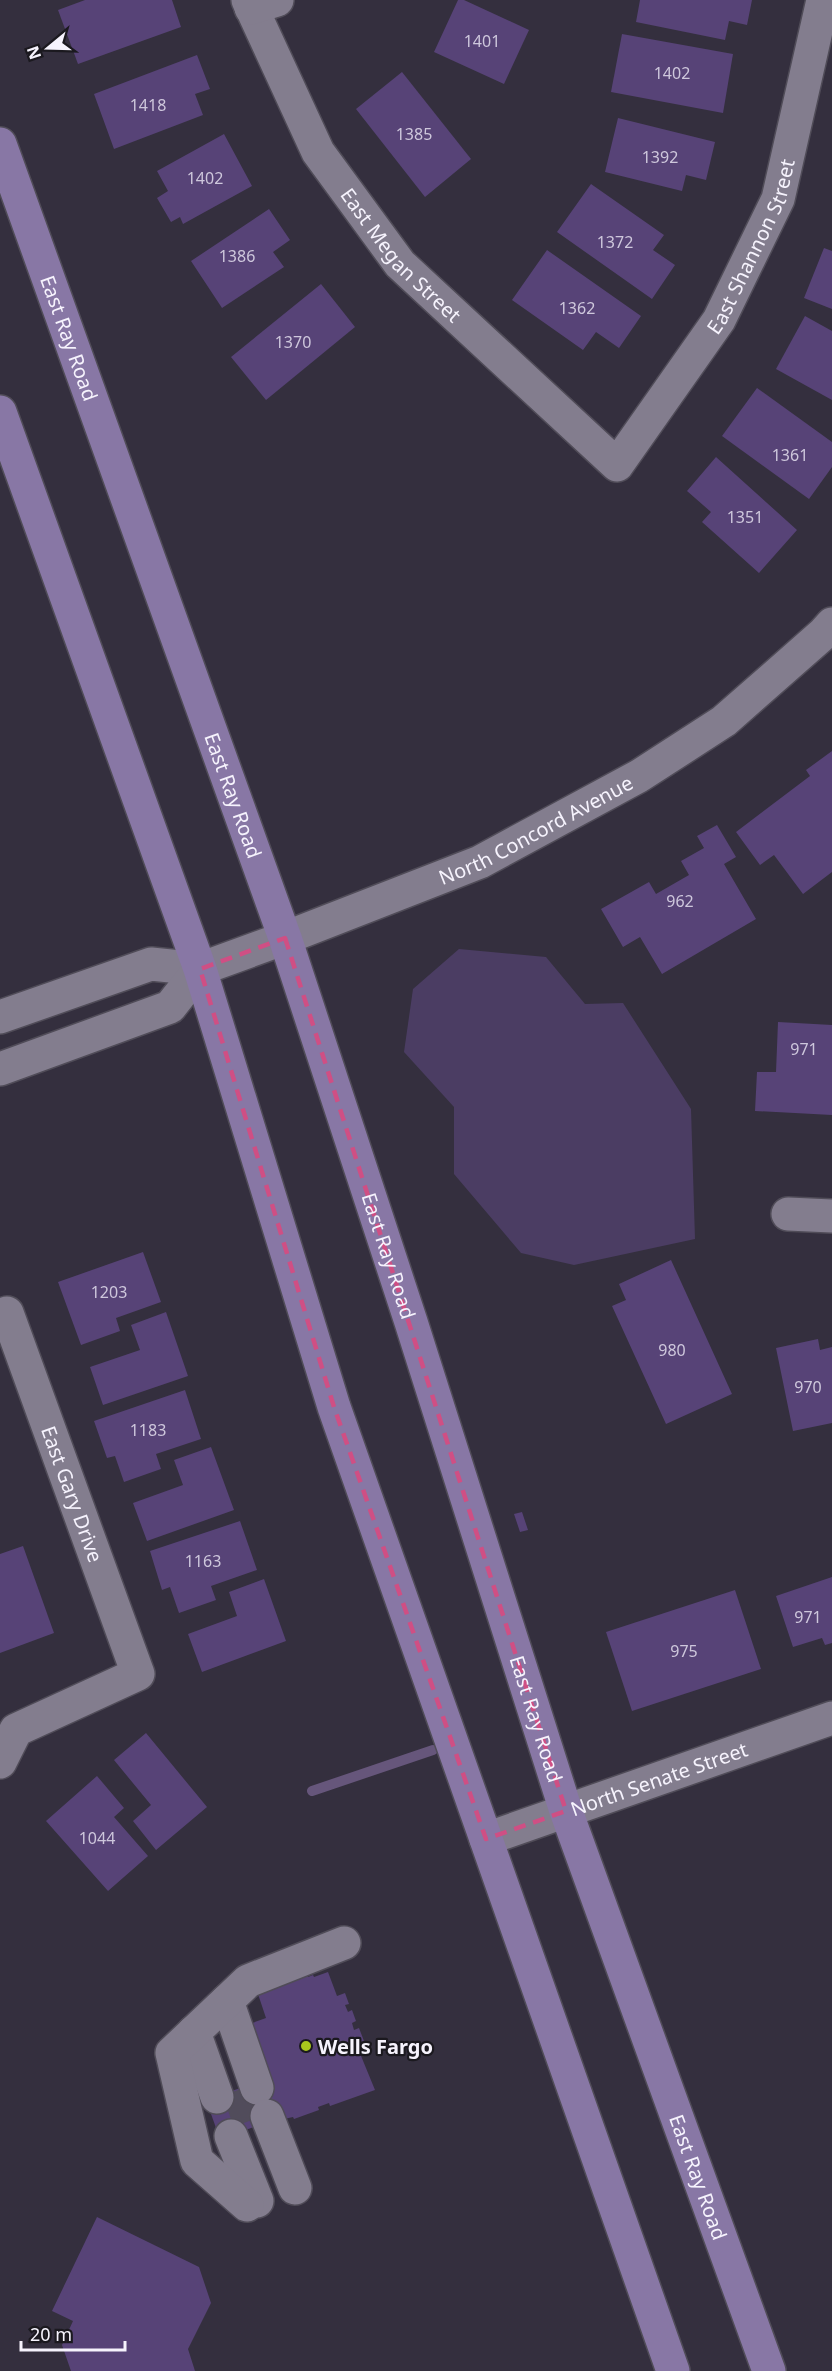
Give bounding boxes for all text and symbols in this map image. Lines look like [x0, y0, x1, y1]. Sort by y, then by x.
north arrow [18, 18, 78, 78]
house number: 1401 [464, 30, 500, 52]
text: N [21, 43, 46, 63]
house number: 1402 [654, 62, 690, 84]
house number: 1418 [130, 94, 166, 116]
house number: 1385 [396, 123, 432, 145]
house number: 1392 [642, 146, 678, 168]
street label: East Shannon Street [700, 156, 800, 339]
house number: 1402 [187, 167, 223, 189]
street label: East Megan Street [335, 182, 467, 328]
house number: 1372 [597, 231, 633, 253]
house number: 1386 [219, 245, 255, 267]
street label: East Ray Road [35, 271, 105, 404]
house number: 1362 [559, 297, 595, 319]
house number: 1370 [275, 331, 311, 353]
house number: 1361 [772, 444, 808, 466]
house number: 1351 [727, 506, 763, 528]
street label: East Ray Road [199, 729, 269, 862]
street label: North Concord Avenue [435, 769, 637, 890]
house number: 962 [666, 890, 694, 912]
house number: 971 [790, 1038, 818, 1060]
street label: East Ray Road [356, 1189, 423, 1322]
house number: 1203 [91, 1281, 127, 1303]
house number: 980 [658, 1339, 686, 1361]
house number: 970 [794, 1376, 822, 1398]
house number: 1183 [130, 1419, 166, 1441]
street label: East Gary Drive [35, 1422, 110, 1566]
house number: 1163 [185, 1550, 221, 1572]
house number: 971 [794, 1606, 822, 1628]
house number: 975 [670, 1640, 698, 1662]
street label: East Ray Road [504, 1652, 570, 1786]
street label: North Senate Street [567, 1735, 751, 1822]
house number: 1044 [79, 1827, 115, 1849]
place label: Wells Fargo [318, 2033, 433, 2060]
marker: Wells Fargo [299, 2039, 313, 2053]
street label: East Ray Road [664, 2111, 734, 2243]
scale bar [21, 2314, 124, 2352]
text: 20 m [30, 2322, 72, 2346]

